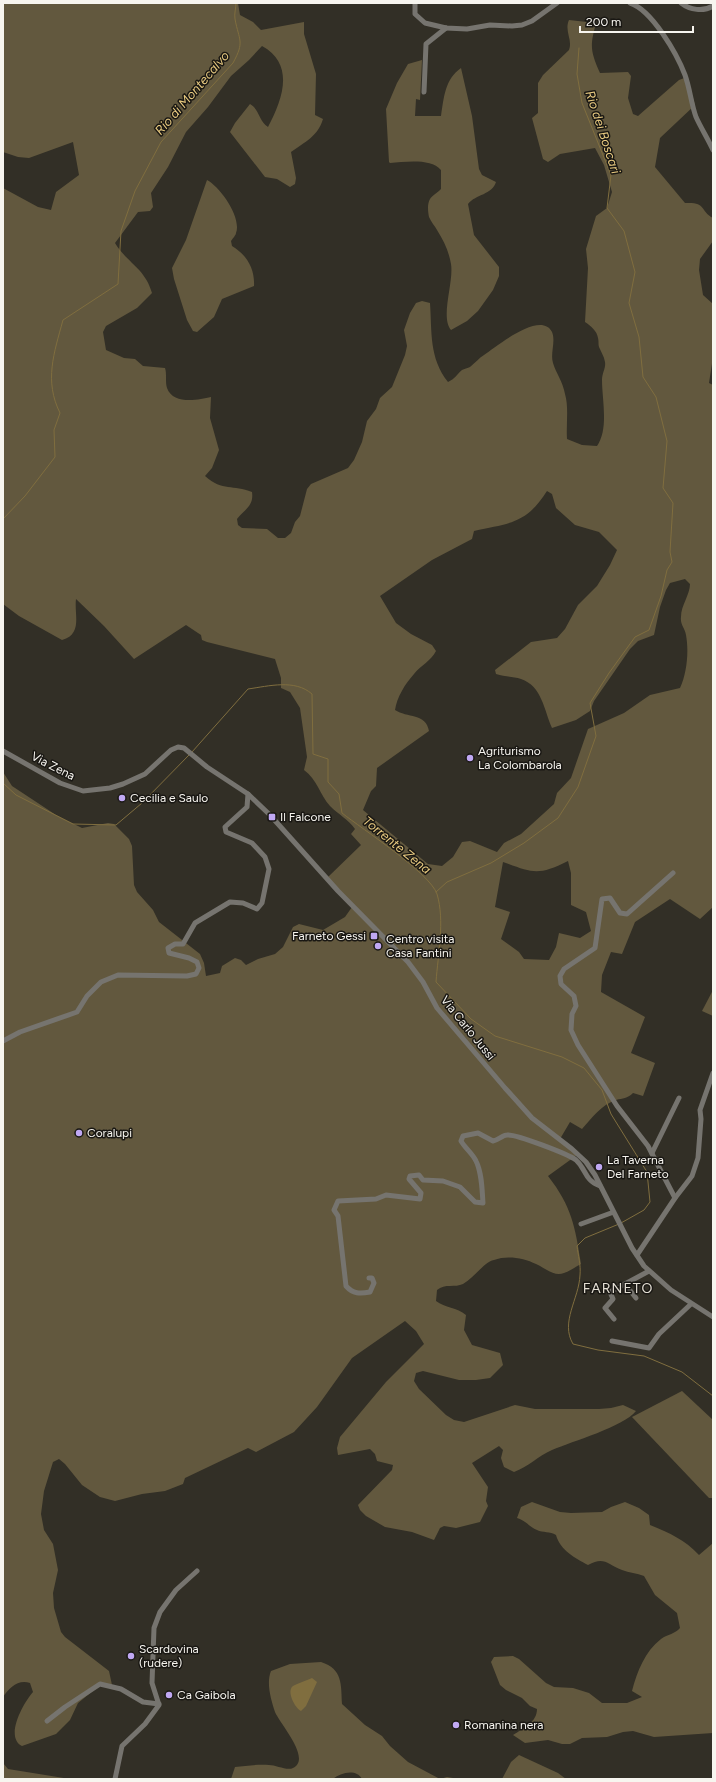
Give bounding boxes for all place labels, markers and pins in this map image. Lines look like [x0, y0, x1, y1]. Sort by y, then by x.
place label: Agriturismo La Colombarola [478, 744, 562, 772]
marker: Agriturismo La Colombarola [465, 753, 475, 763]
place label: Cecilia e Saulo [130, 791, 208, 805]
marker: Cecilia e Saulo [117, 793, 127, 803]
place label: Il Falcone [280, 810, 331, 824]
marker: Il Falcone [267, 812, 277, 822]
place label: Farneto Gessi [292, 929, 366, 943]
marker: Farneto Gessi [369, 931, 379, 941]
place label: Centro visita Casa Fantini [386, 932, 454, 960]
marker: Centro visita Casa Fantini [373, 941, 383, 951]
place label: Coralupi [87, 1126, 132, 1140]
marker: Coralupi [74, 1128, 84, 1138]
place label: La Taverna Del Farneto [607, 1153, 669, 1181]
marker: La Taverna Del Farneto [594, 1162, 604, 1172]
place label: Scardovina (rudere) [139, 1642, 199, 1670]
marker: Scardovina (rudere) [126, 1651, 136, 1661]
place label: Ca Gaibola [177, 1688, 236, 1702]
marker: Ca Gaibola [164, 1690, 174, 1700]
place label: Romanina nera [464, 1718, 544, 1732]
marker: Romanina nera [451, 1720, 461, 1730]

